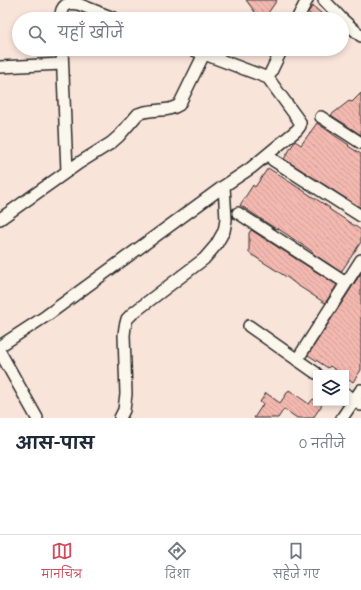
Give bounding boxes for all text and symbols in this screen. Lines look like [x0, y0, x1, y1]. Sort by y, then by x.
search box [12, 12, 349, 56]
text: यहाँ खोजें [58, 22, 123, 42]
icon: search [26, 23, 48, 45]
map controls [313, 370, 349, 406]
button: layers [313, 370, 349, 406]
text: आस-पास [16, 431, 94, 453]
text: 0 नतीजे [299, 434, 345, 451]
tab: मानचित्र [42, 540, 82, 586]
tab: दिशा [165, 540, 190, 586]
tab: सहेजे गए [273, 540, 319, 586]

